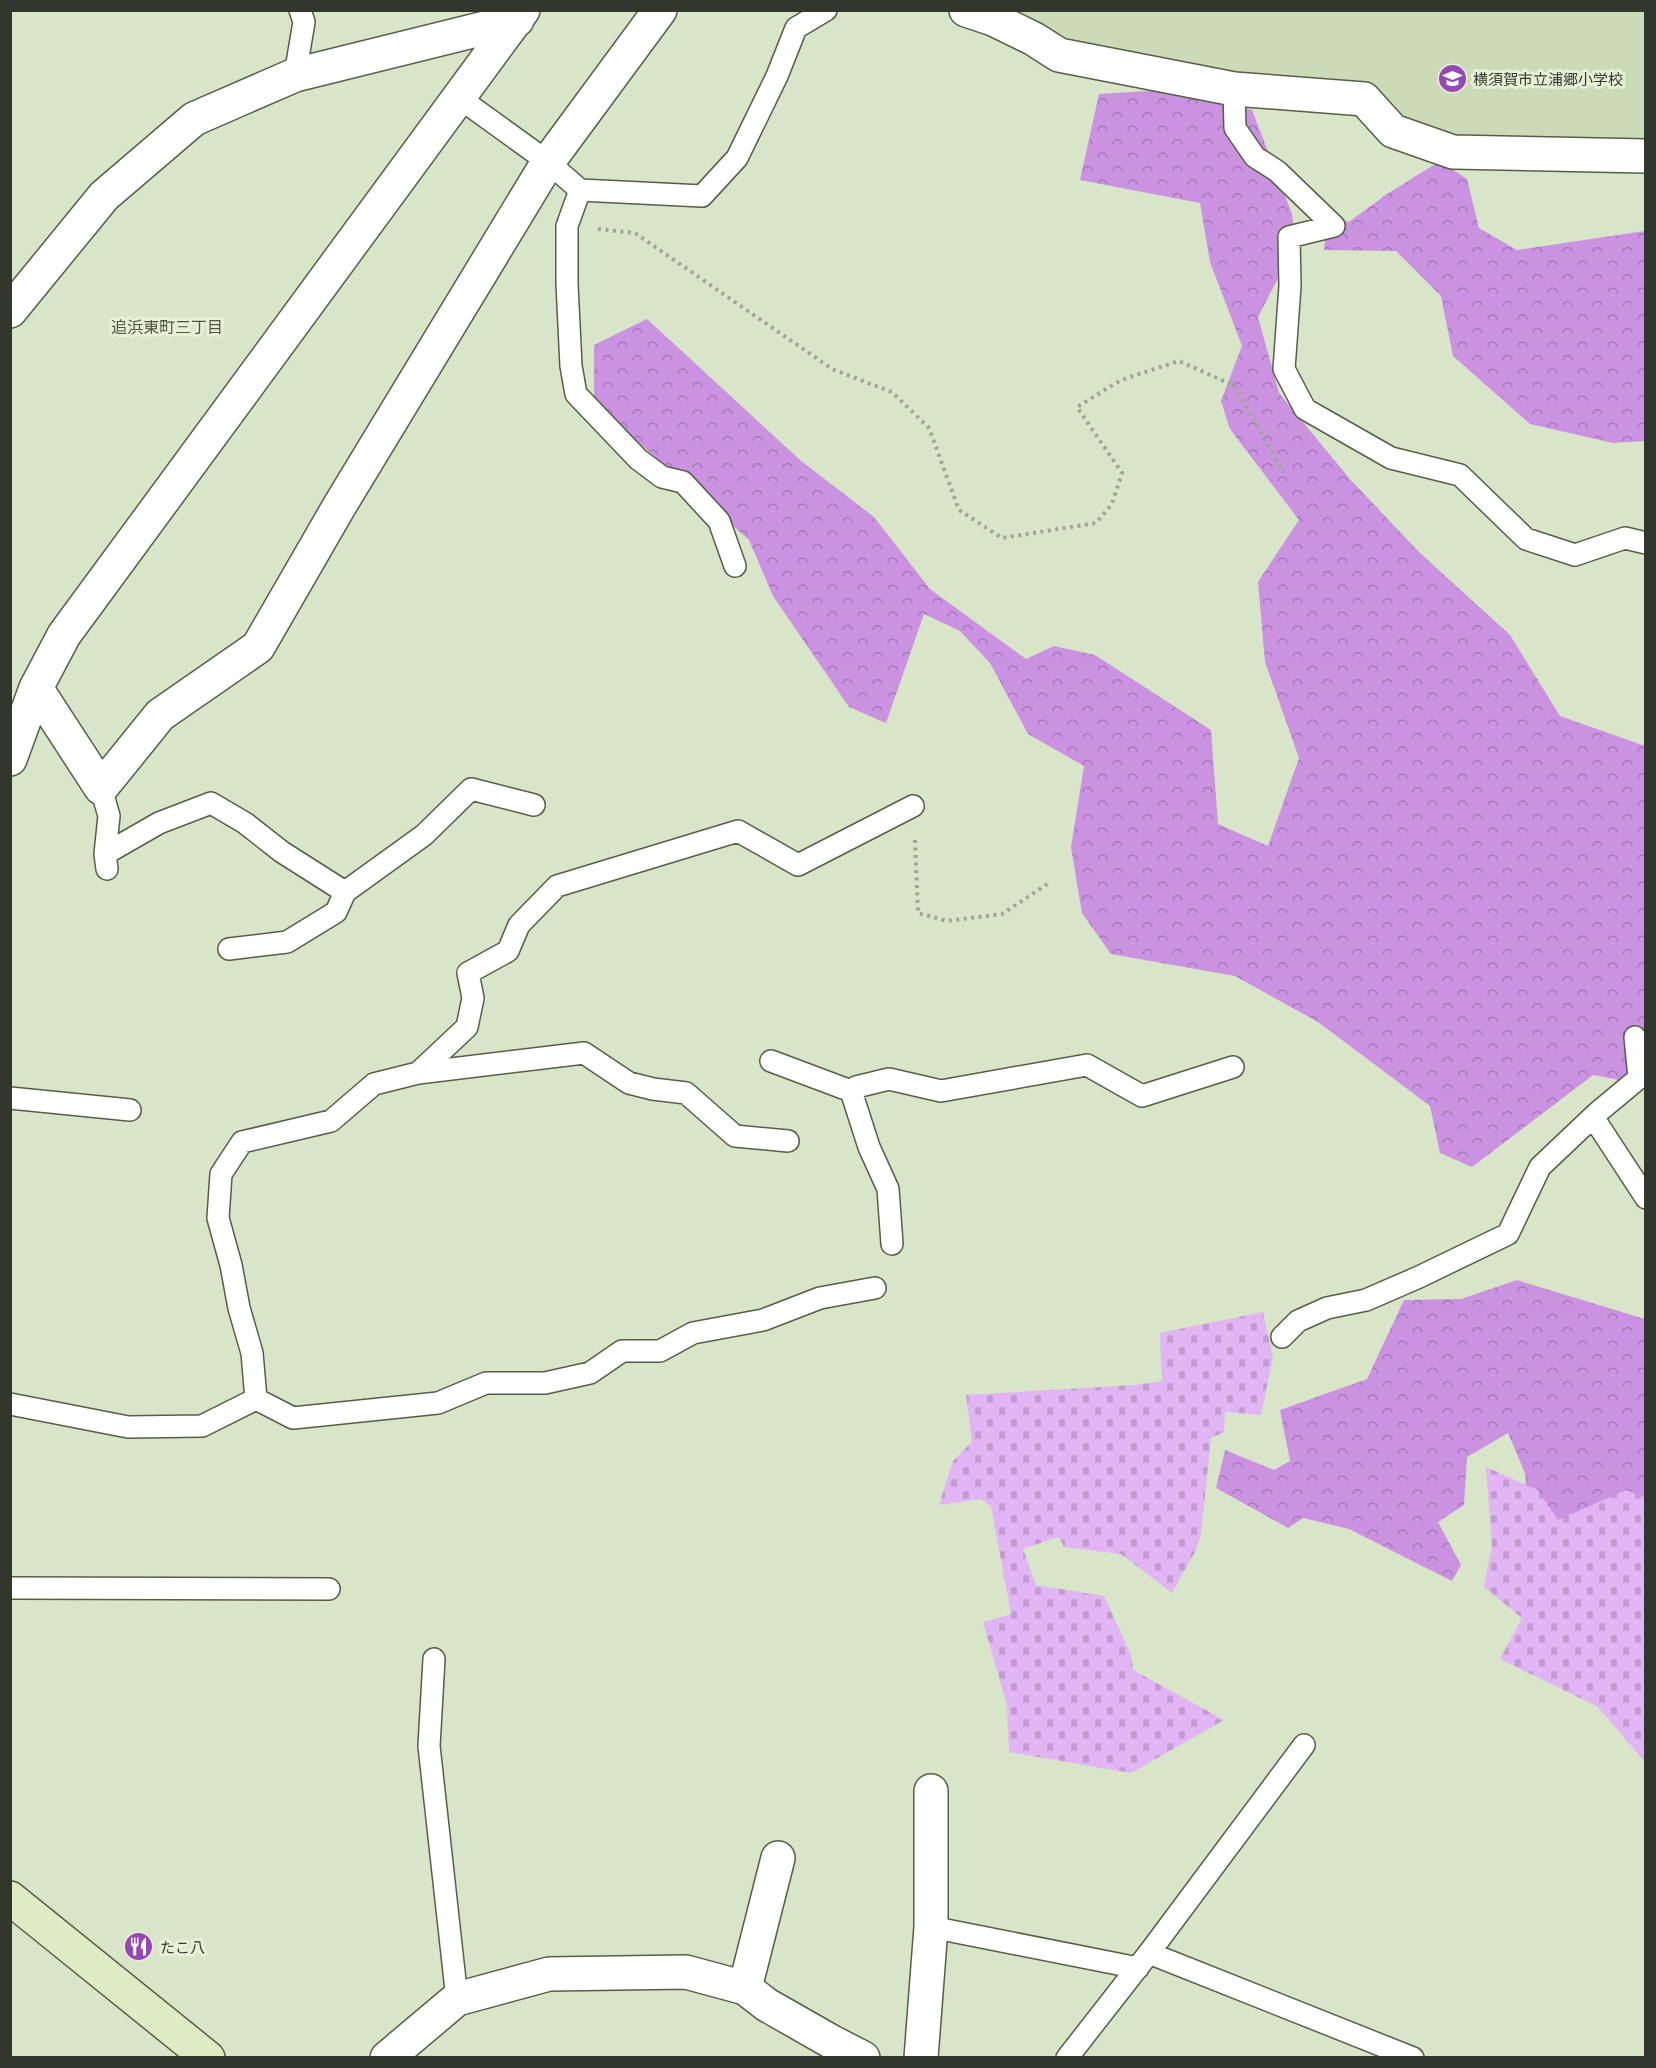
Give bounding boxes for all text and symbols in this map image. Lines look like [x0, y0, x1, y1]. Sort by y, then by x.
school or university icon: 横須賀市立浦郷小学校 [1436, 63, 1468, 95]
place label: 横須賀市立浦郷小学校 [1473, 69, 1623, 89]
district label: 追浜東町三丁目 [111, 316, 223, 338]
restaurant icon: たこ八 [123, 1931, 155, 1963]
place label: たこ八 [160, 1937, 205, 1957]

